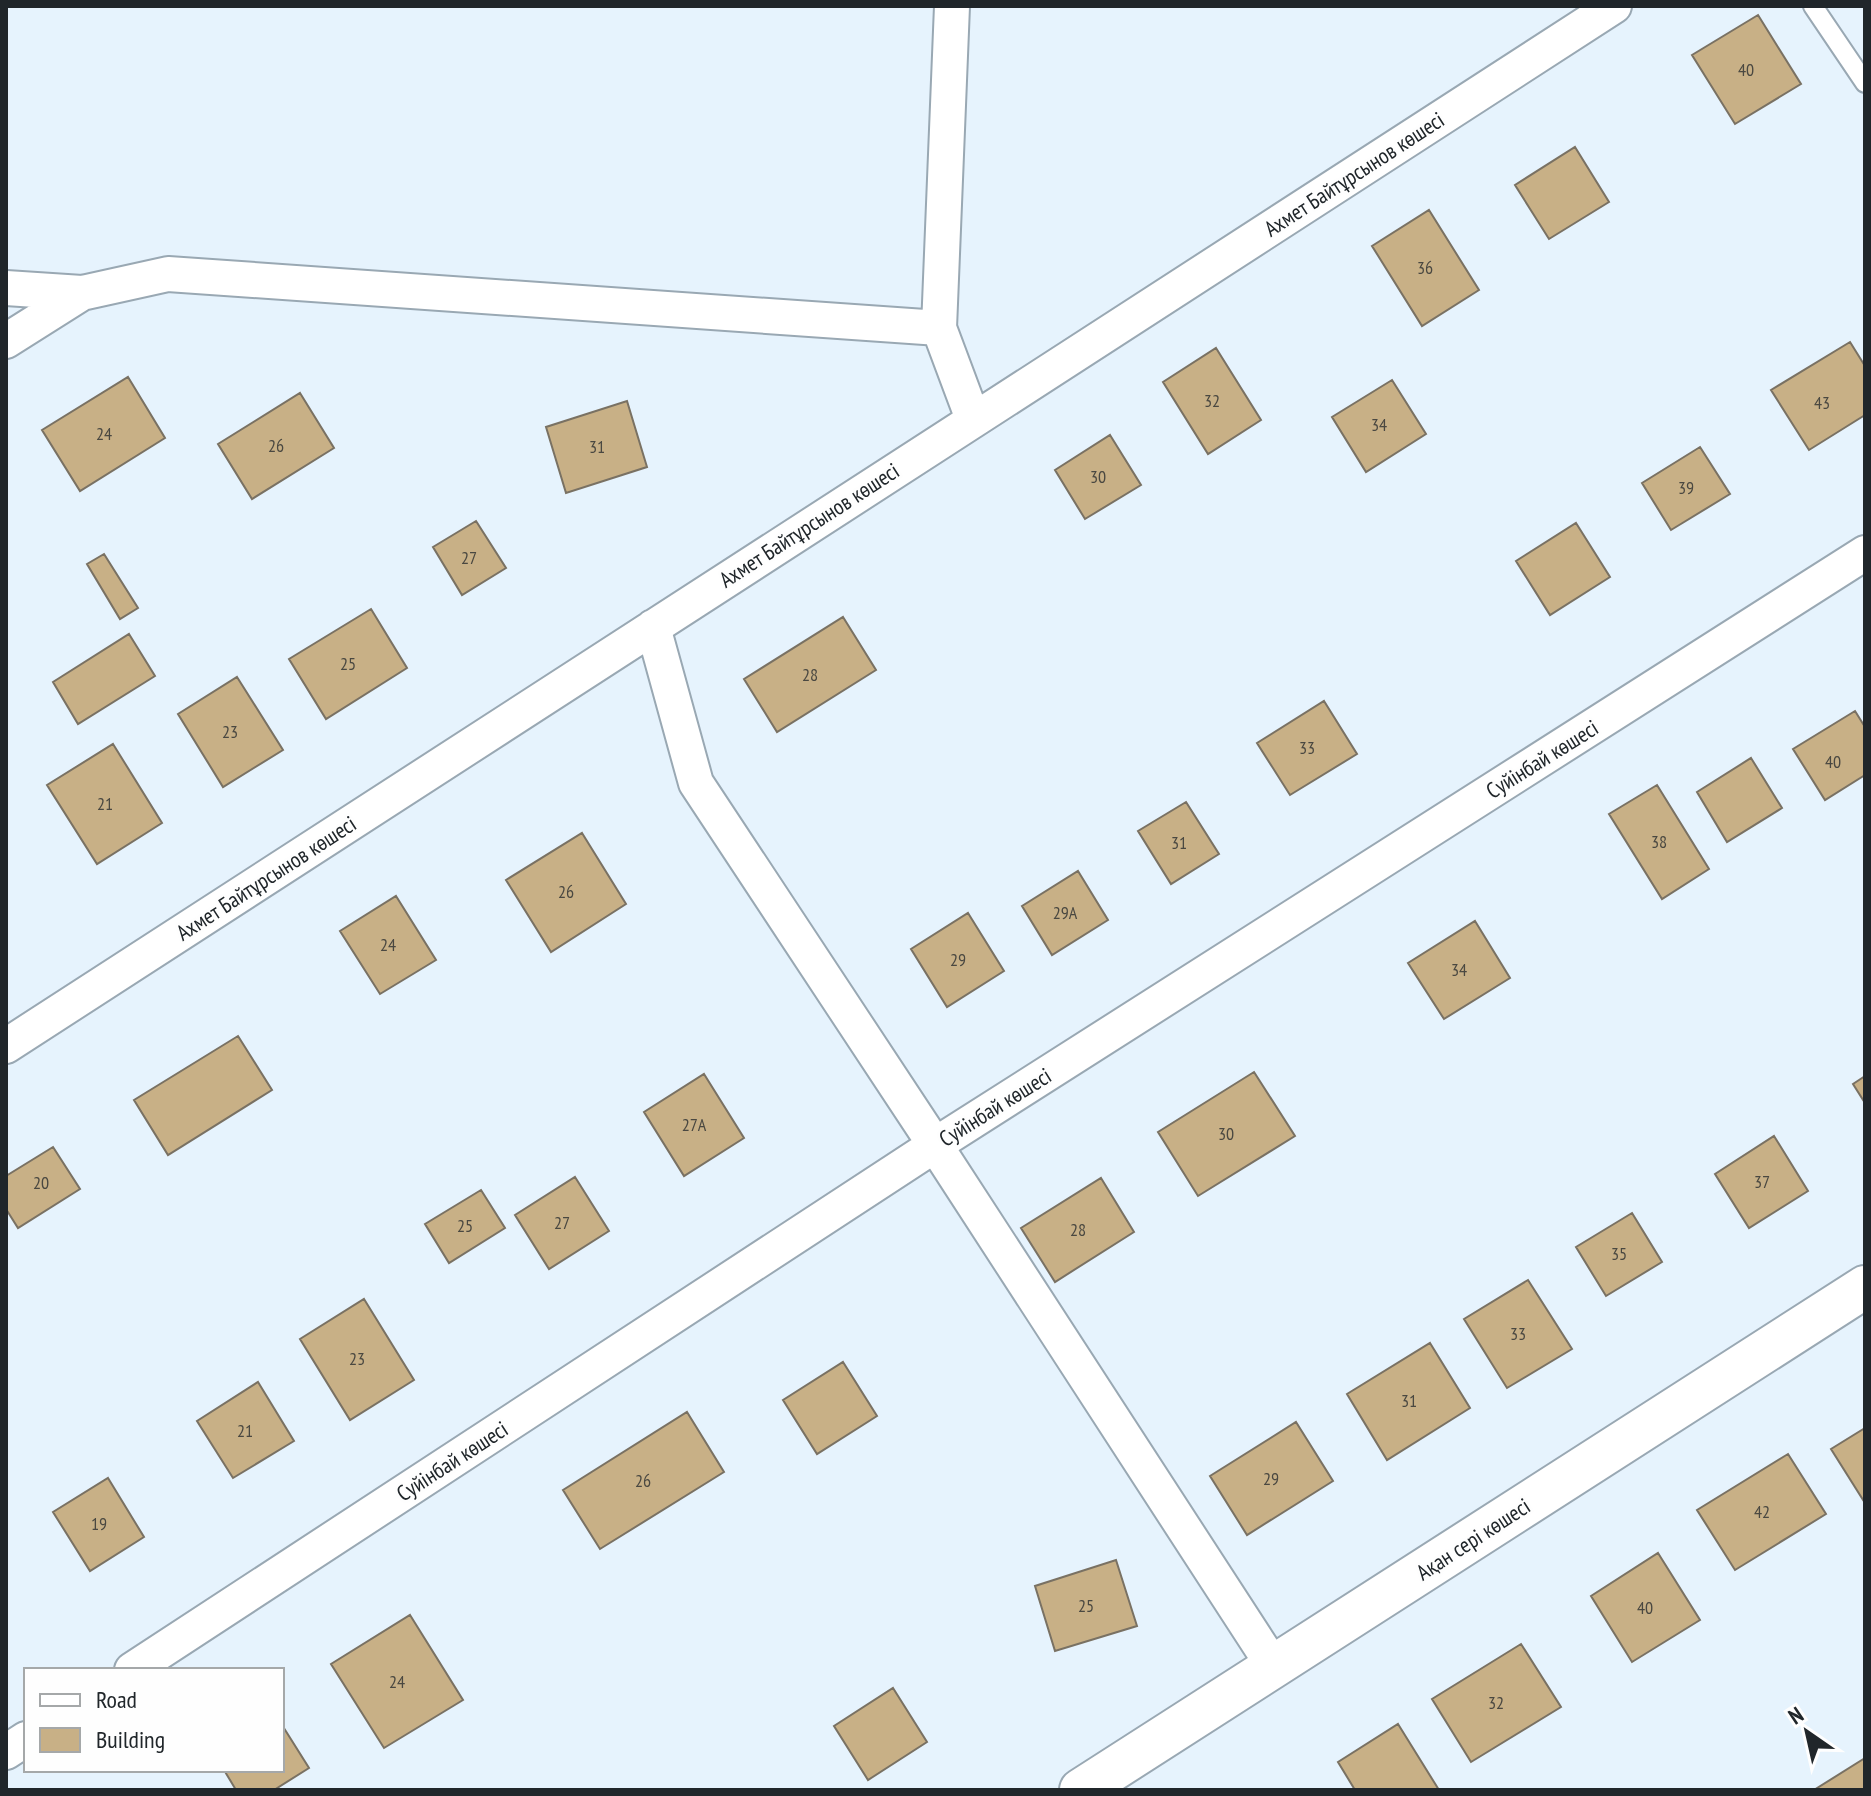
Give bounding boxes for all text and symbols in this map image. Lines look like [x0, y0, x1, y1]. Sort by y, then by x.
house number: 40 [1738, 58, 1754, 81]
street label: Ахмет Байтұрсынов көшесі [1259, 105, 1449, 243]
house number: 36 [1417, 256, 1433, 279]
house number: 32 [1204, 389, 1220, 412]
house number: 43 [1814, 391, 1830, 414]
house number: 34 [1371, 413, 1387, 436]
house number: 24 [96, 422, 112, 445]
house number: 26 [268, 434, 284, 457]
house number: 31 [589, 435, 605, 458]
street label: Ахмет Байтұрсынов көшесі [714, 456, 904, 594]
house number: 30 [1090, 465, 1106, 488]
house number: 39 [1678, 476, 1694, 499]
house number: 27 [461, 546, 477, 569]
house number: 25 [340, 652, 356, 675]
house number: 28 [802, 663, 818, 686]
street label: Суйінбай көшесі [1481, 713, 1603, 805]
house number: 23 [222, 720, 238, 743]
house number: 33 [1299, 736, 1315, 759]
house number: 40 [1825, 750, 1841, 773]
house number: 21 [97, 792, 113, 815]
street label: Ахмет Байтұрсынов көшесі [171, 809, 361, 947]
house number: 38 [1651, 830, 1667, 853]
house number: 31 [1171, 831, 1187, 854]
house number: 26 [558, 880, 574, 903]
house number: 29А [1053, 901, 1078, 924]
house number: 24 [380, 933, 396, 956]
house number: 29 [950, 948, 966, 971]
house number: 34 [1451, 958, 1467, 981]
street label: Суйінбай көшесі [934, 1061, 1056, 1153]
house number: 27А [682, 1113, 707, 1136]
house number: 30 [1218, 1122, 1234, 1145]
house number: 37 [1754, 1170, 1770, 1193]
house number: 20 [33, 1171, 49, 1194]
house number: 27 [554, 1211, 570, 1234]
house number: 25 [457, 1214, 473, 1237]
house number: 28 [1070, 1218, 1086, 1241]
house number: 35 [1611, 1242, 1627, 1265]
house number: 33 [1510, 1322, 1526, 1345]
house number: 23 [349, 1347, 365, 1370]
house number: 31 [1401, 1389, 1417, 1412]
street label: Суйінбай көшесі [391, 1415, 513, 1507]
house number: 21 [237, 1419, 253, 1442]
house number: 29 [1263, 1467, 1279, 1490]
house number: 26 [635, 1469, 651, 1492]
street label: Ақан сері көшесі [1411, 1492, 1535, 1586]
house number: 42 [1754, 1500, 1770, 1523]
house number: 19 [91, 1512, 107, 1535]
house number: 25 [1078, 1594, 1094, 1617]
house number: 40 [1637, 1596, 1653, 1619]
legend [24, 1668, 284, 1772]
house number: 24 [389, 1670, 405, 1693]
text: Road [96, 1684, 137, 1715]
house number: 32 [1488, 1691, 1504, 1714]
north arrow [1767, 1692, 1847, 1772]
text: N [1783, 1700, 1809, 1730]
text: Building [96, 1724, 165, 1755]

